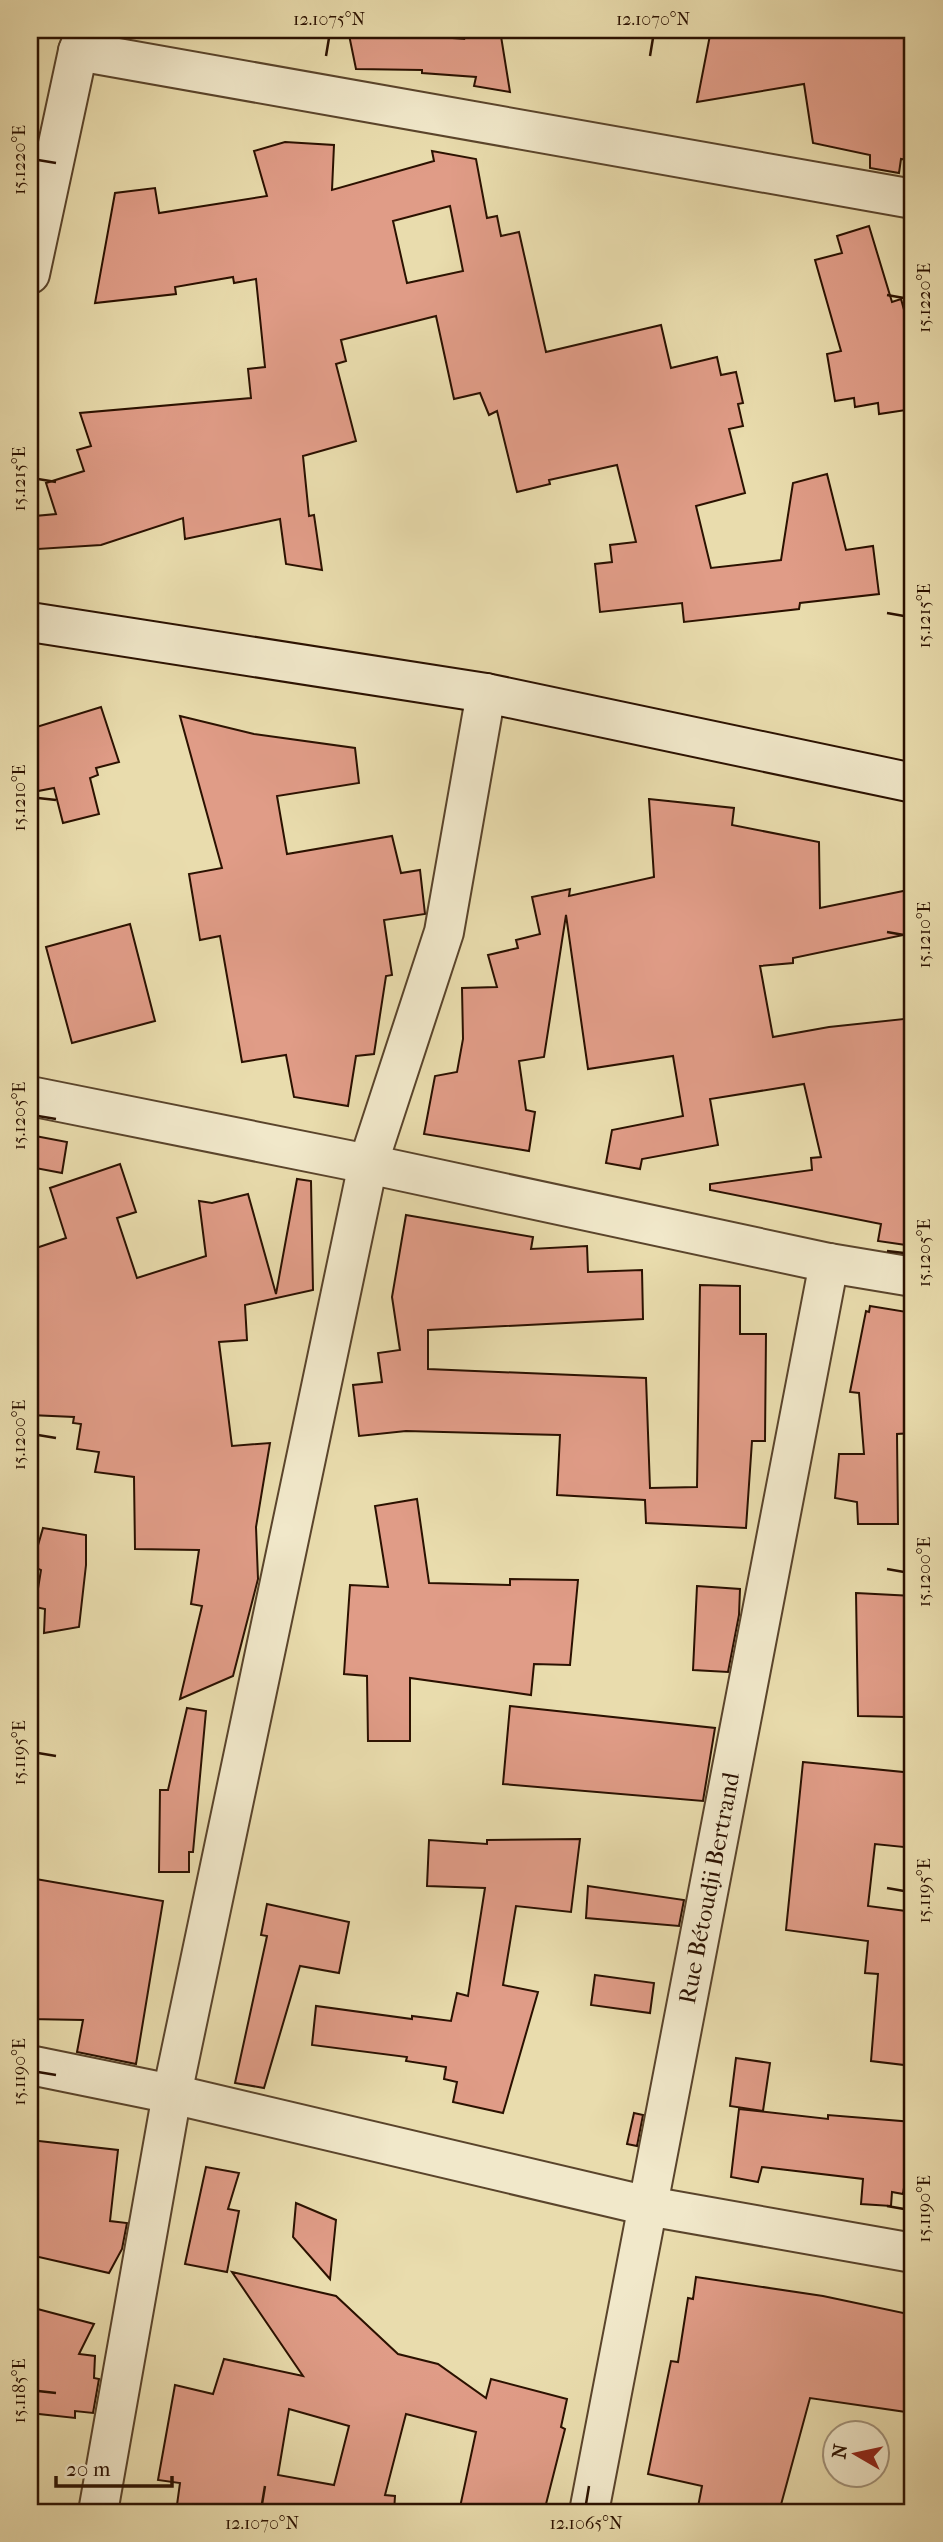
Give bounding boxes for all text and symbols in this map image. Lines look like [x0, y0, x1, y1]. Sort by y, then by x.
text: 12.1075°N [293, 9, 365, 30]
text: 12.1070°N [616, 9, 690, 30]
text: 15.1220°E [9, 125, 30, 195]
text: 15.1220°E [914, 263, 935, 333]
text: 15.1215°E [9, 447, 30, 511]
text: 15.1215°E [914, 584, 935, 648]
text: 15.1210°E [9, 764, 30, 832]
text: 15.1210°E [914, 901, 935, 969]
text: 15.1205°E [9, 1082, 30, 1150]
text: 15.1205°E [914, 1219, 935, 1287]
text: 15.1200°E [9, 1400, 30, 1470]
text: 15.1200°E [914, 1537, 935, 1607]
text: 15.1195°E [9, 1720, 30, 1786]
street label: Rue Bétoudji Bertrand [673, 1769, 745, 2006]
text: 15.1195°E [914, 1858, 935, 1924]
text: 15.1190°E [9, 2038, 30, 2106]
text: 15.1190°E [914, 2175, 935, 2243]
text: 15.1185°E [9, 2359, 30, 2423]
north arrow [820, 2420, 890, 2490]
text: N [828, 2442, 852, 2460]
scale bar [56, 2444, 172, 2488]
text: 20 m [66, 2457, 111, 2481]
text: 12.1070°N [225, 2513, 299, 2534]
text: 12.1065°N [549, 2513, 623, 2534]

